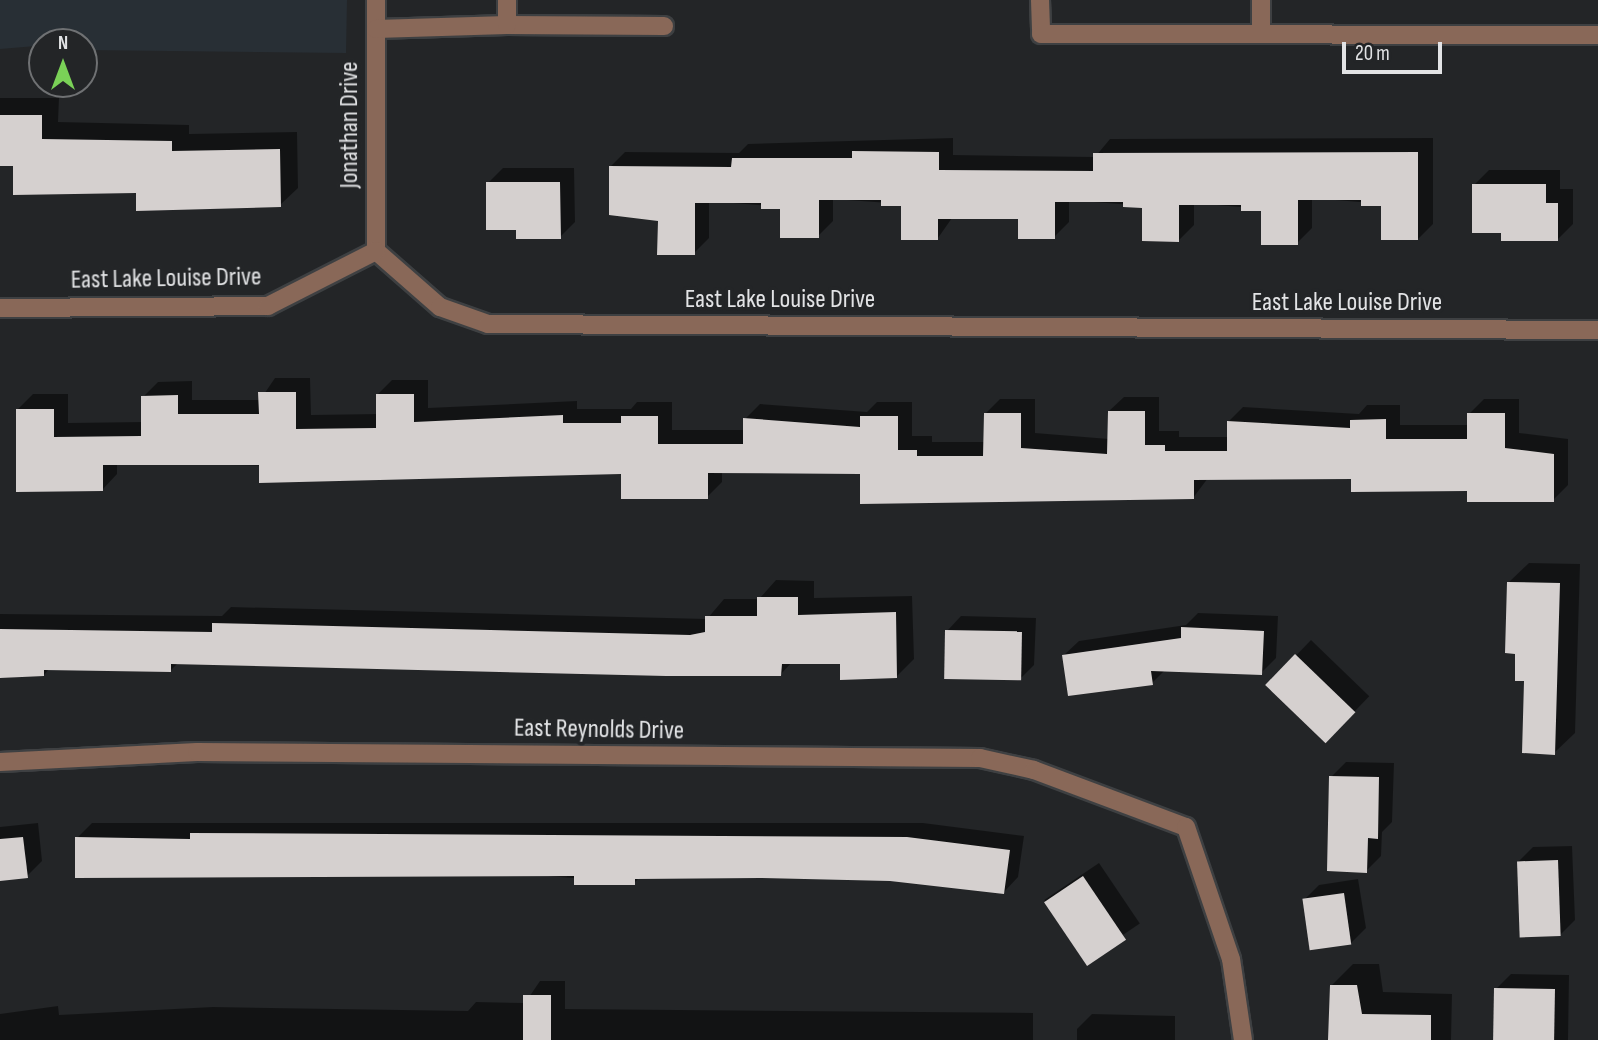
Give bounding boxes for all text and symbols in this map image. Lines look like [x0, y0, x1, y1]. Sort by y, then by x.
north arrow [28, 28, 98, 98]
scale bar [1346, 28, 1446, 72]
text: N [58, 32, 68, 55]
text: 20 m [1355, 41, 1390, 66]
street label: Jonathan Drive [334, 62, 366, 188]
street label: East Lake Louise Drive [70, 262, 262, 296]
street label: East Lake Louise Drive [685, 284, 875, 316]
street label: East Lake Louise Drive [1252, 287, 1442, 319]
street label: East Reynolds Drive [514, 713, 684, 747]

